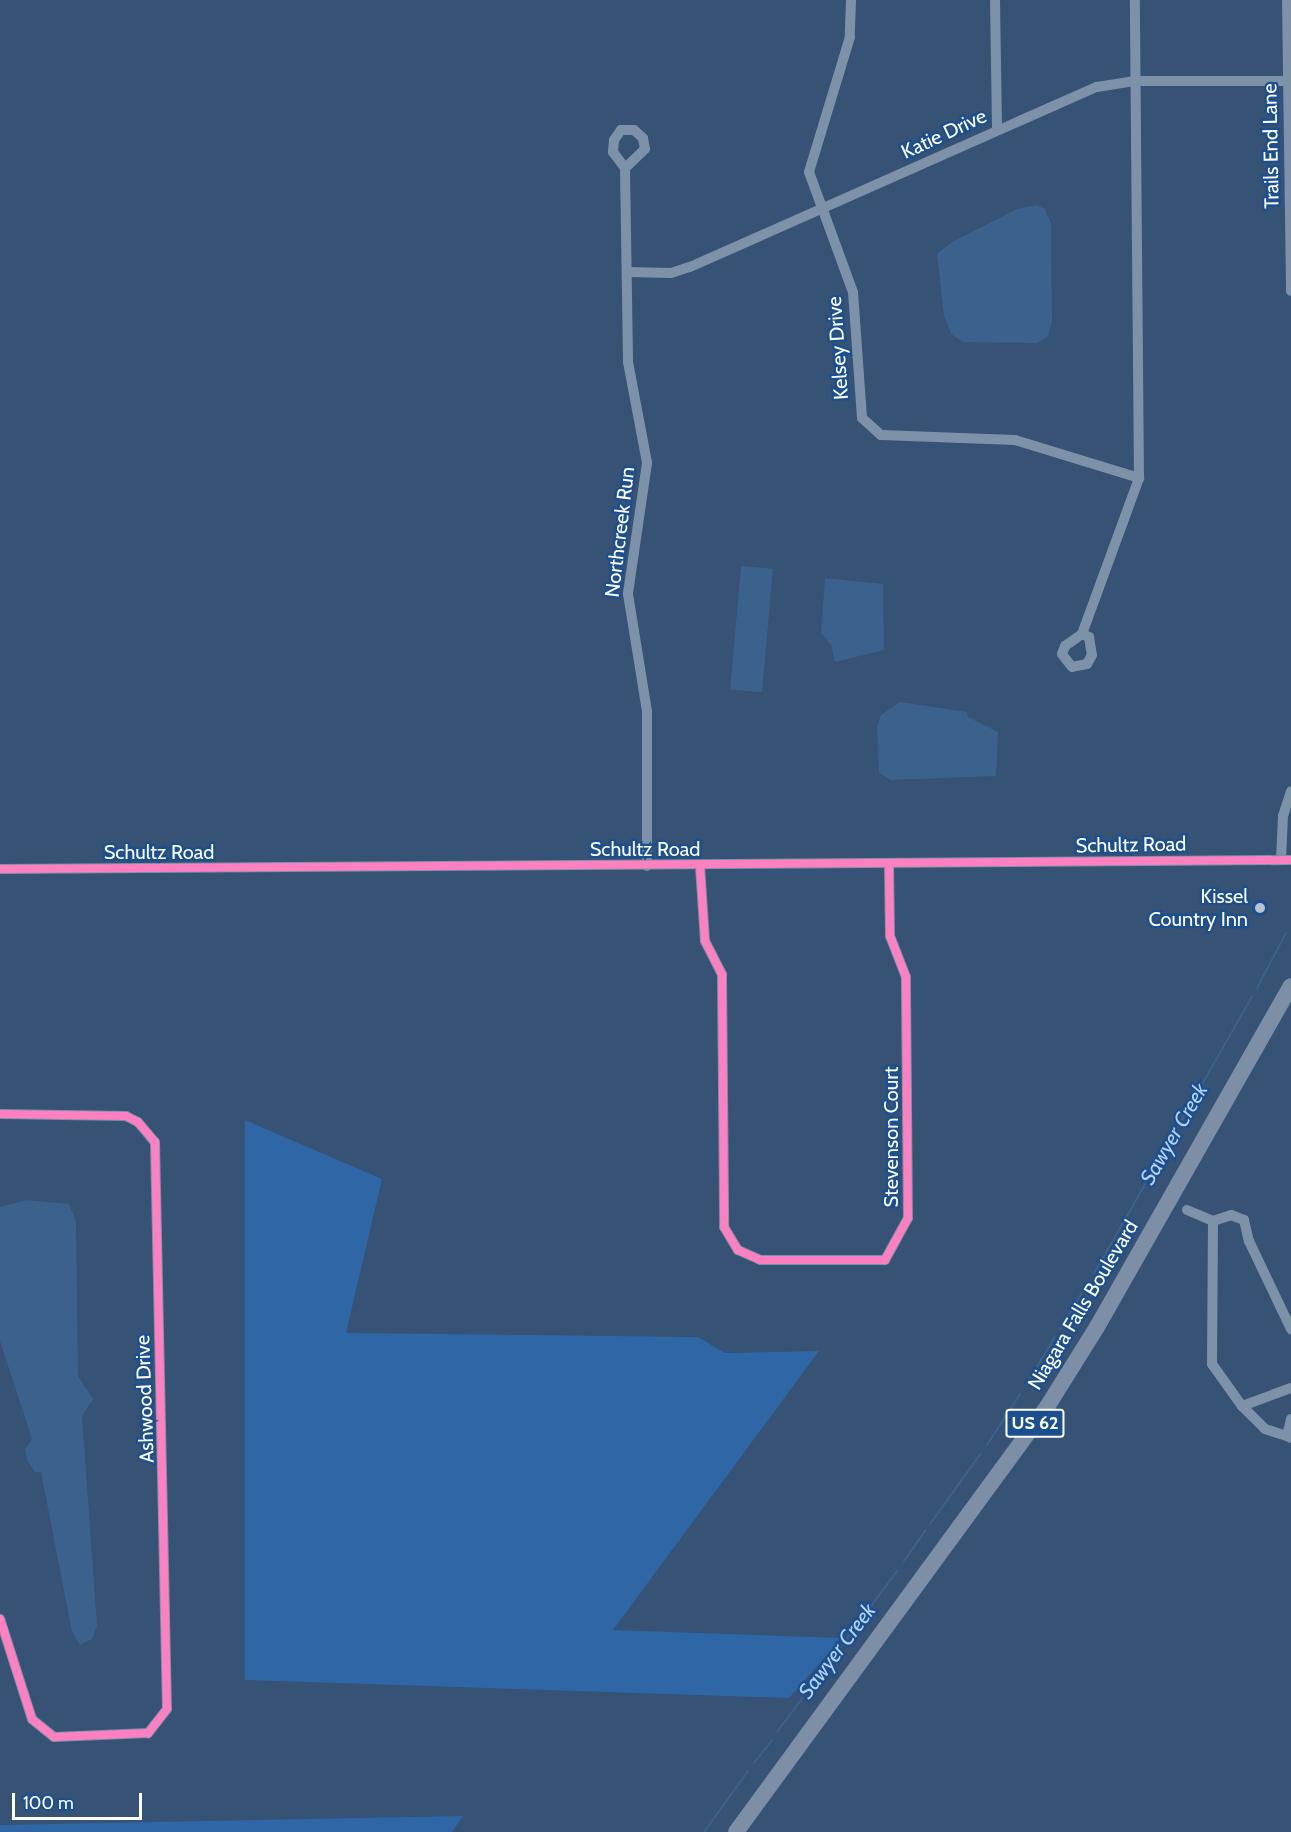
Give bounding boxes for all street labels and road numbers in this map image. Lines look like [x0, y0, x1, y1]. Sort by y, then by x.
street label: Trails End Lane [1258, 83, 1284, 209]
street label: Katie Drive [898, 104, 990, 164]
street label: Kelsey Drive [822, 296, 854, 400]
street label: Northcreek Run [600, 465, 640, 599]
street label: Schultz Road [1075, 832, 1187, 858]
street label: Schultz Road [590, 837, 700, 861]
street label: Schultz Road [104, 840, 214, 864]
street label: Stevenson Court [879, 1067, 903, 1207]
street label: Niagara Falls Boulevard [1023, 1216, 1143, 1394]
street label: Ashwood Drive [131, 1335, 159, 1463]
road number: US 62 [1005, 1408, 1065, 1438]

